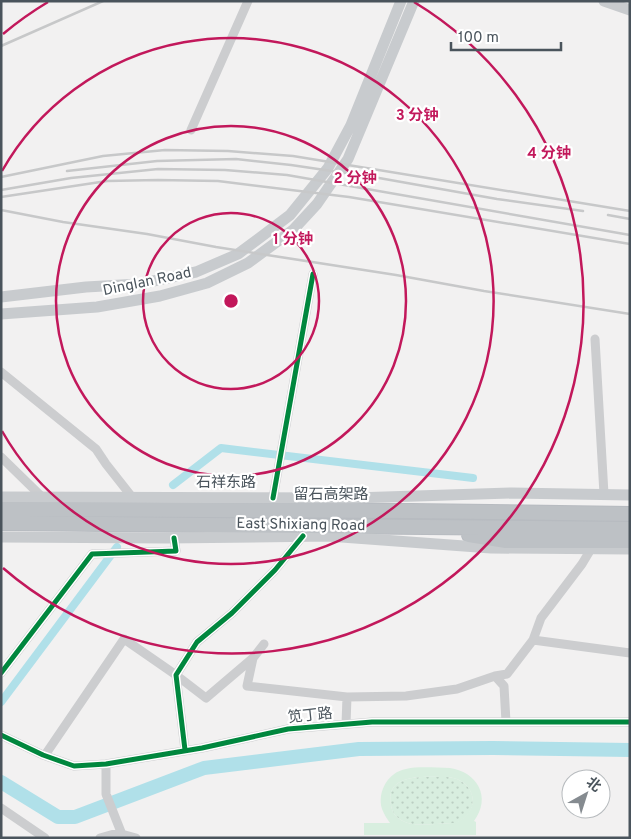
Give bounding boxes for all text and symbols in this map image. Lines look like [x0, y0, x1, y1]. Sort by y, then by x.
scale bar [451, 20, 561, 52]
text: 100 m [458, 29, 499, 48]
text: 3 分钟 [396, 107, 438, 126]
text: 4 分钟 [527, 145, 571, 164]
text: 2 分钟 [334, 170, 376, 189]
text: 1 分钟 [273, 231, 313, 250]
street label: Dinglan Road [101, 264, 193, 301]
centre of rings [222, 292, 240, 310]
street label: 石祥东路 [196, 474, 256, 493]
street label: 留石高架路 [293, 486, 369, 505]
street label: East Shixiang Road [236, 515, 366, 536]
street label: 笕丁路 [287, 705, 334, 728]
north arrow [561, 769, 611, 819]
text: 北 [582, 774, 604, 796]

